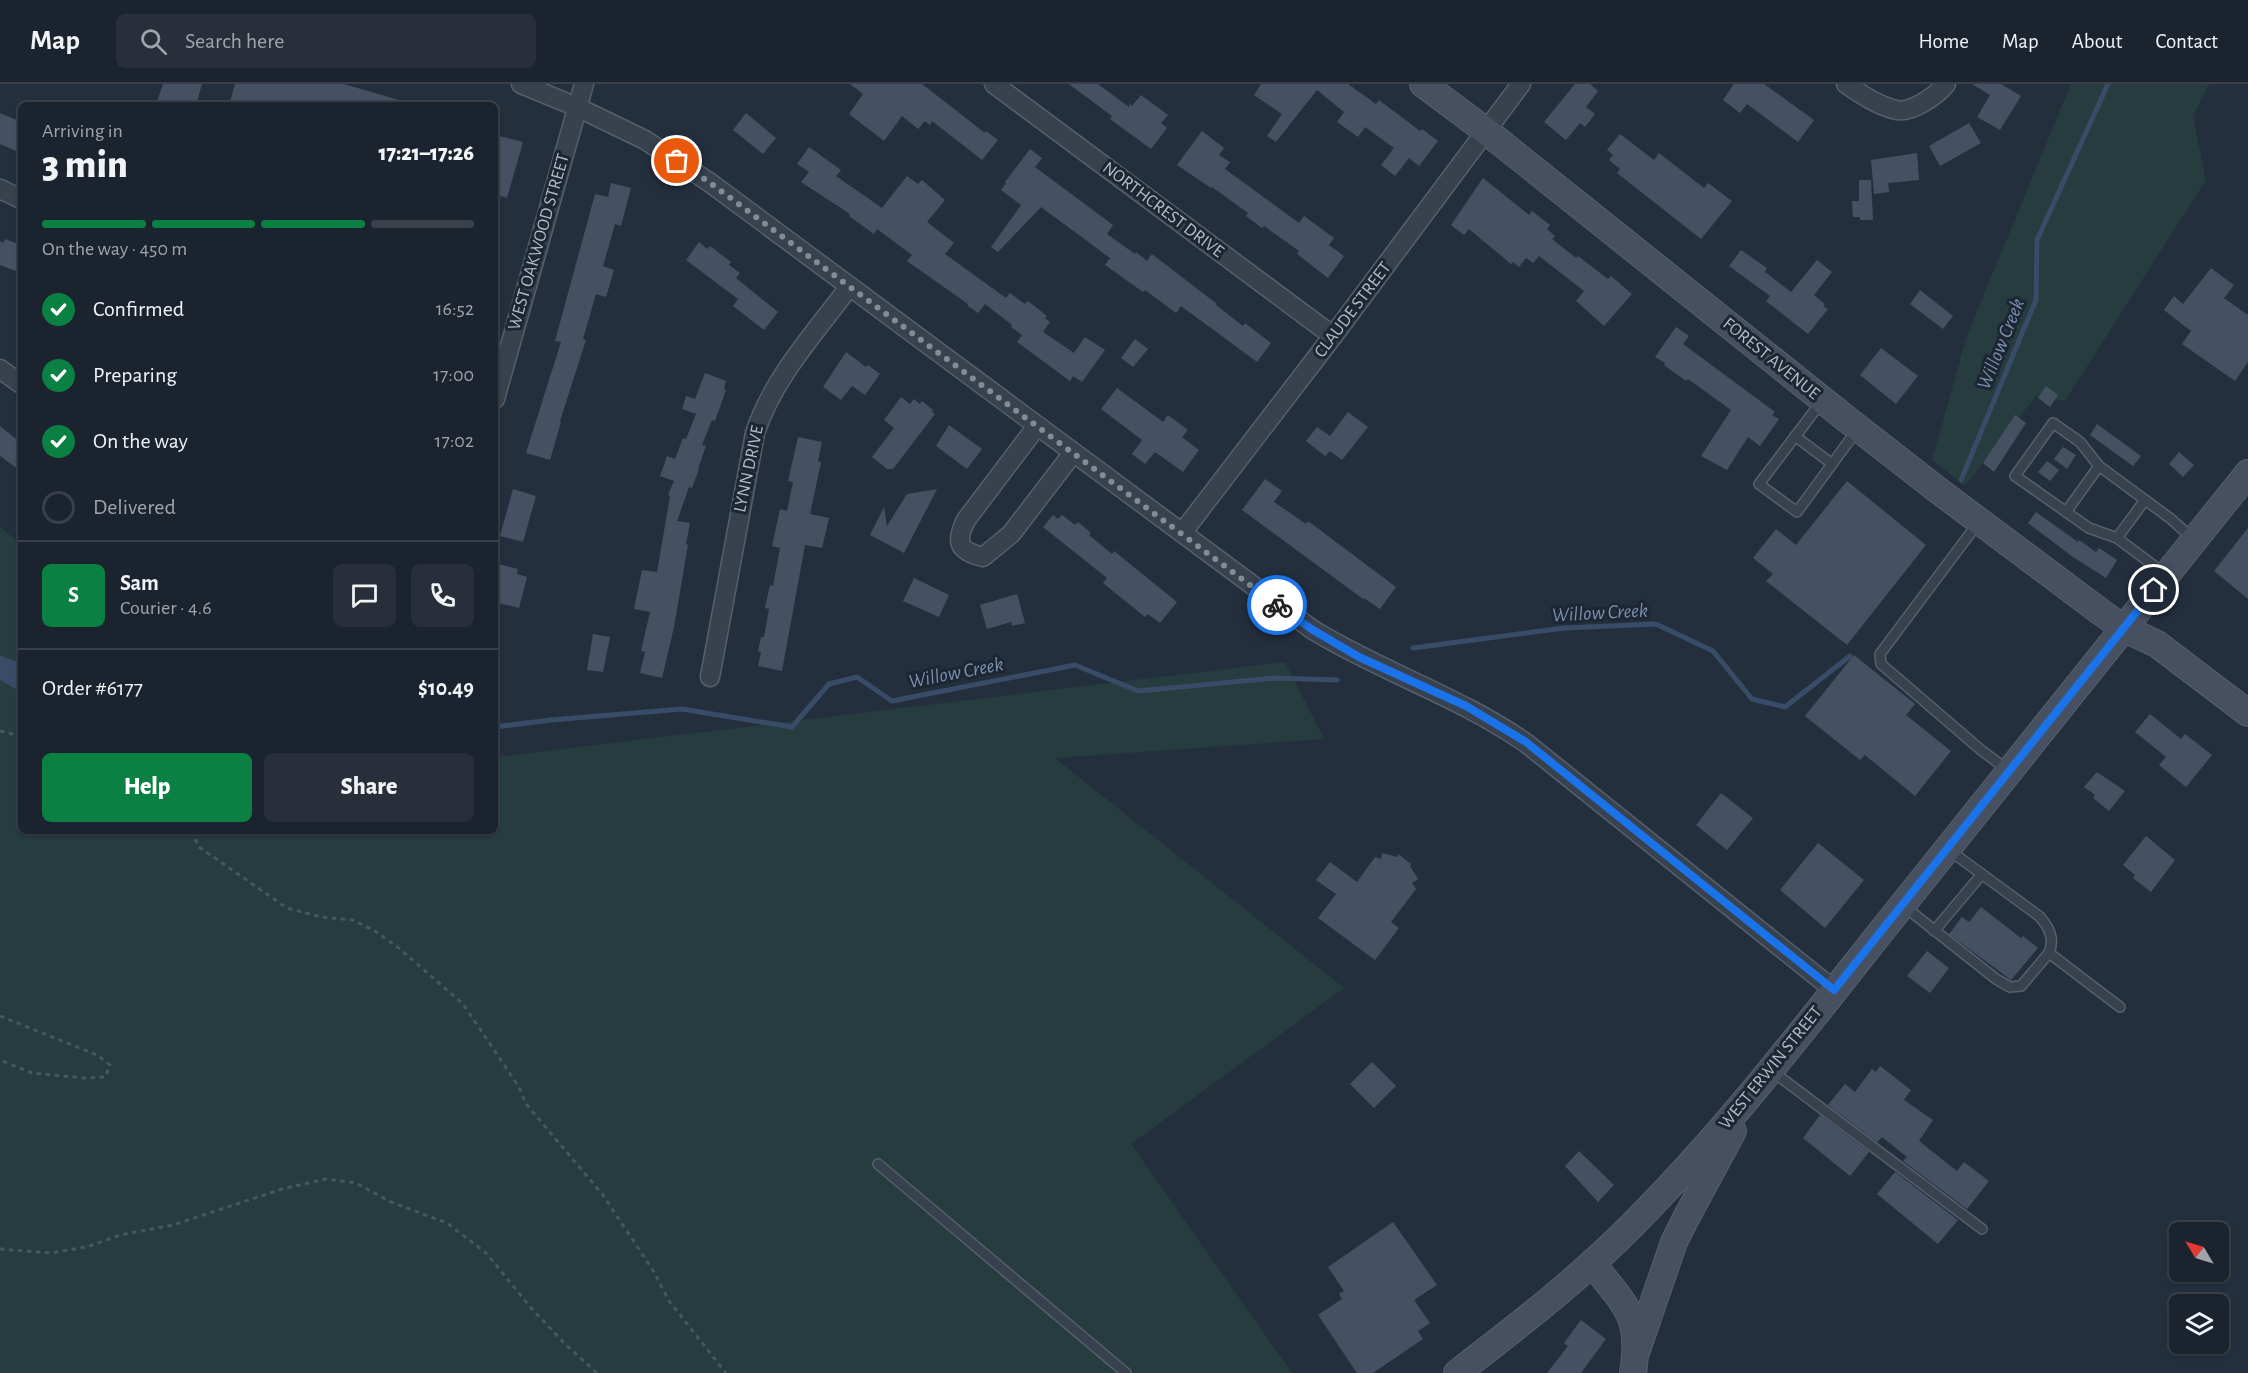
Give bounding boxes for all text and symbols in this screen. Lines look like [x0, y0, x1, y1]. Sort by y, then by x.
search box [116, 14, 536, 68]
icon: search [137, 25, 170, 58]
text: Map [30, 27, 80, 55]
text: Search here [185, 30, 284, 52]
text: Home [1918, 31, 1969, 52]
text: Map [2002, 31, 2039, 52]
text: About [2072, 31, 2122, 52]
text: Contact [2155, 31, 2218, 52]
text: Arriving in [42, 121, 123, 141]
pin [651, 135, 702, 186]
text: 17:21–17:26 [379, 142, 474, 164]
icon: bag [660, 144, 693, 177]
text: 3 min [42, 146, 128, 185]
street label: WEST OAKWOOD STREET [505, 152, 573, 332]
street label: NORTHCREST DRIVE [1099, 159, 1227, 261]
text: On the way · 450 m [42, 239, 187, 259]
street label: CLAUDE STREET [1311, 259, 1395, 361]
icon: check [42, 293, 75, 326]
water label: Willow Creek [1974, 296, 2028, 392]
text: Confirmed [93, 298, 184, 320]
text: 16:52 [436, 299, 474, 319]
street label: FOREST AVENUE [1719, 315, 1823, 404]
icon: check [42, 359, 75, 392]
text: Preparing [93, 364, 177, 386]
text: 17:00 [433, 365, 474, 385]
street label: LYNN DRIVE [731, 423, 767, 514]
icon: check [42, 425, 75, 458]
text: On the way [93, 430, 188, 452]
text: 17:02 [435, 431, 474, 451]
text: Delivered [93, 496, 176, 518]
button: chat [333, 564, 396, 627]
button: phone [411, 564, 474, 627]
pin [2128, 564, 2179, 615]
text: Sam [120, 572, 159, 594]
icon: home [2137, 573, 2170, 606]
courier [1247, 575, 1307, 635]
text: S [68, 584, 79, 606]
icon: bike [1261, 589, 1294, 622]
text: Courier · 4.6 [120, 598, 212, 618]
water label: Willow Creek [1551, 600, 1649, 626]
water label: Willow Creek [907, 654, 1005, 692]
text: Order #6177 [42, 677, 143, 699]
text: $10.49 [418, 677, 474, 699]
button: Help [42, 753, 252, 822]
button: Share [264, 753, 474, 822]
street label: WEST ERWIN STREET [1716, 1003, 1826, 1133]
north arrow [2169, 1222, 2229, 1282]
map controls [2169, 1222, 2229, 1354]
button: layers [2169, 1294, 2229, 1354]

